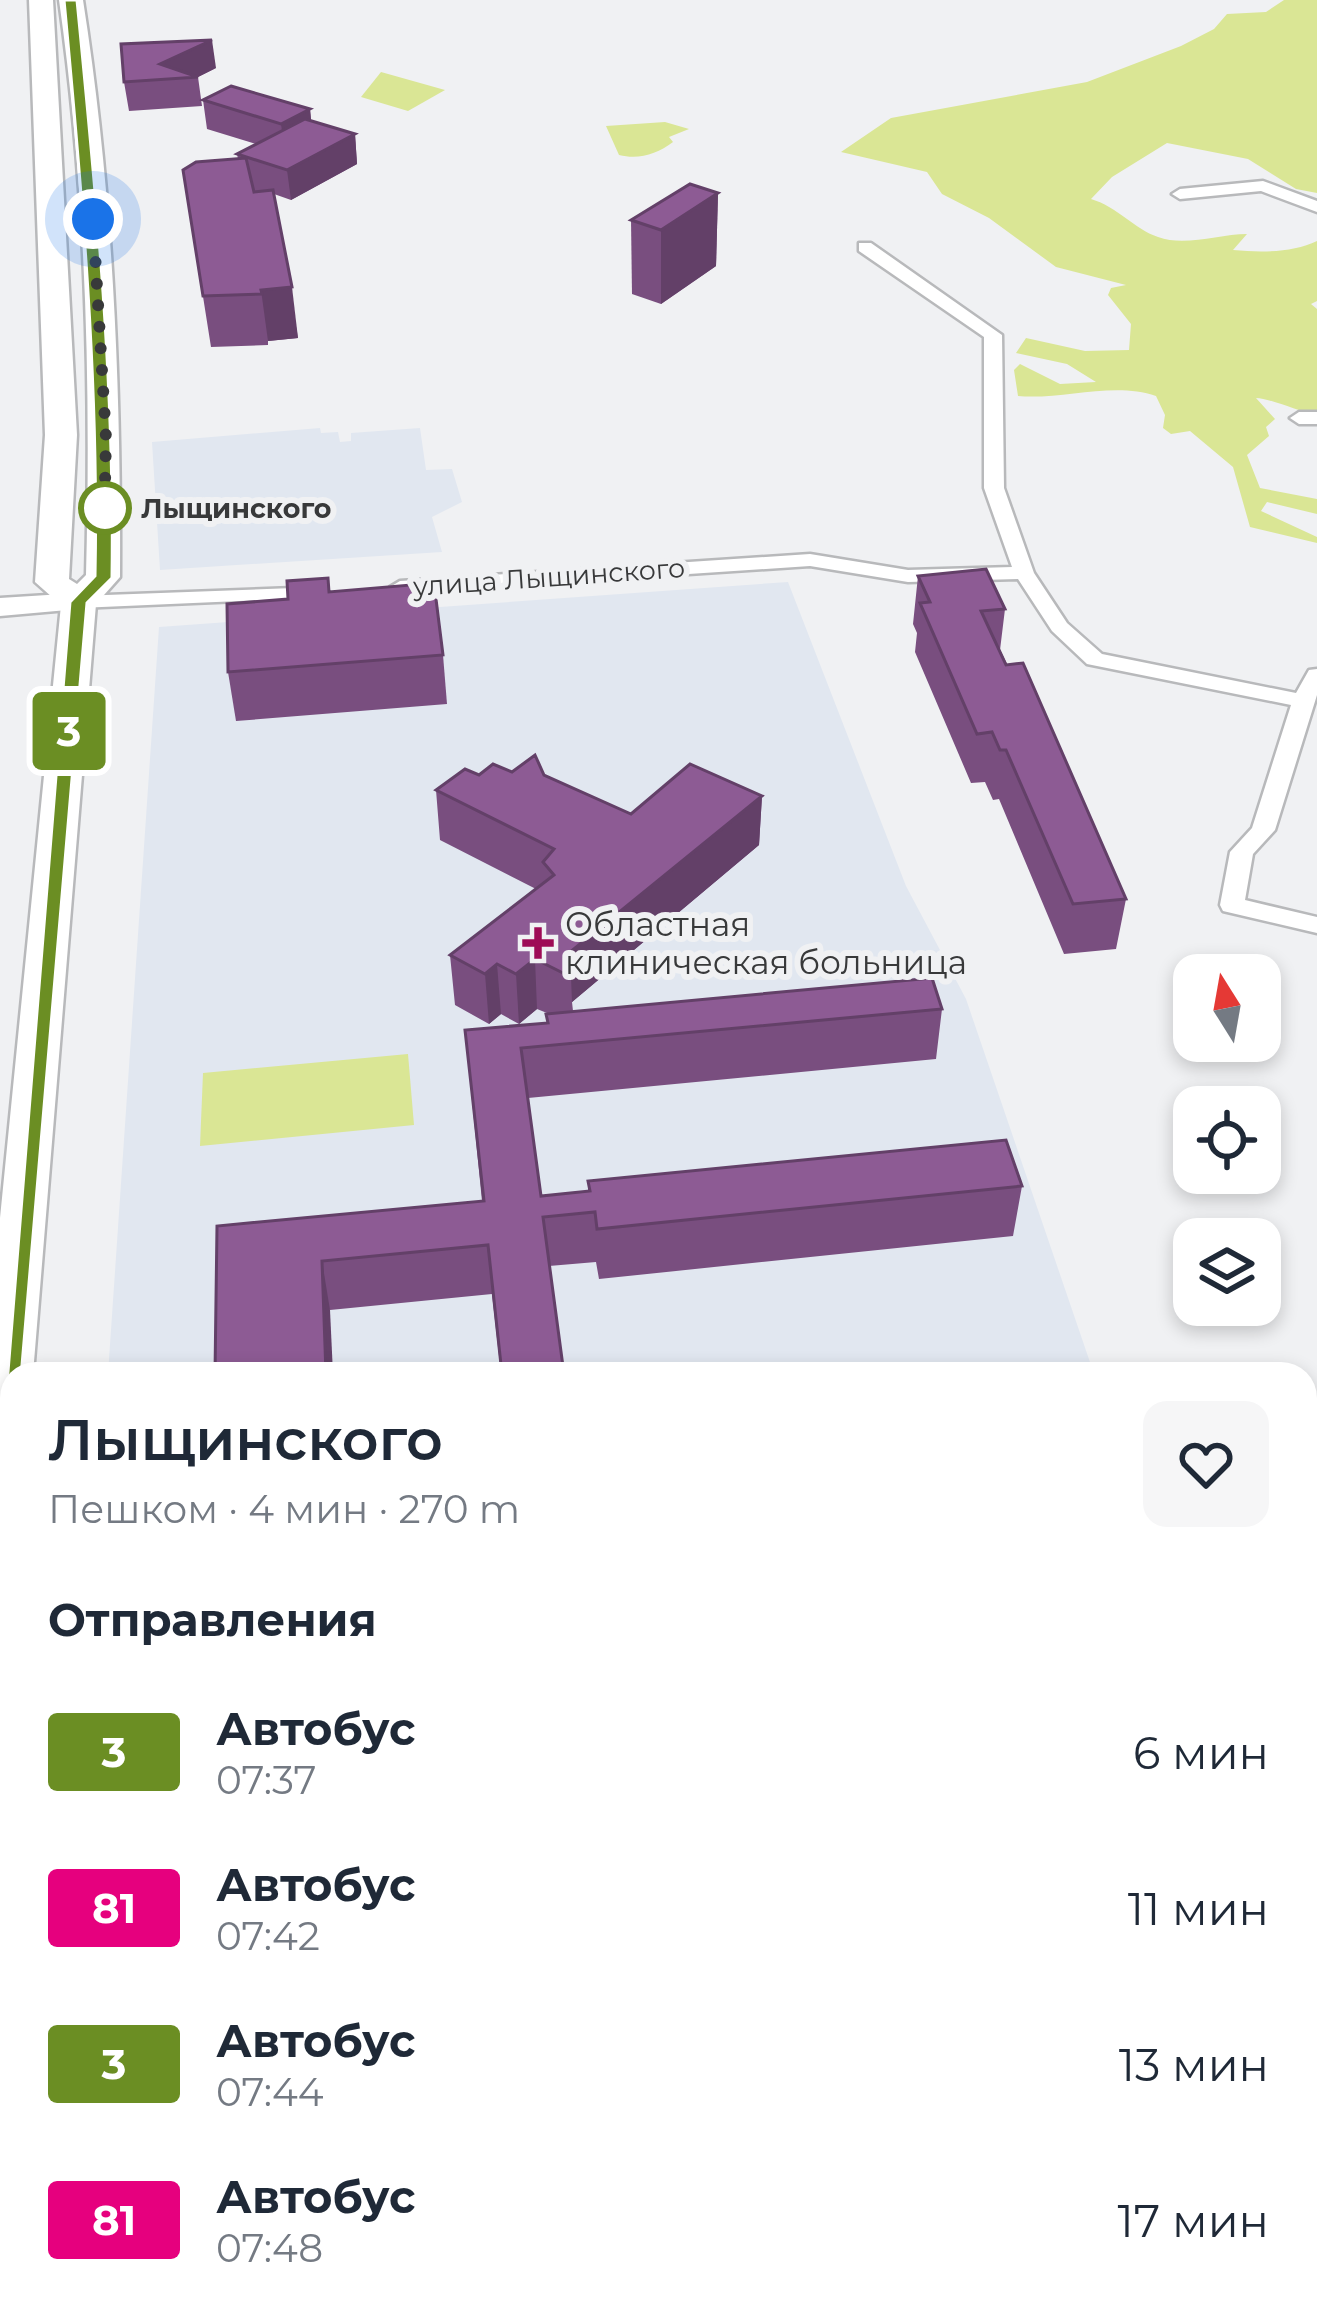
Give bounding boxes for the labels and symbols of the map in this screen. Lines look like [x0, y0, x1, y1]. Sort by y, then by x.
your location [63, 189, 123, 249]
marker: Лыщинского [80, 483, 130, 533]
place label: Лыщинского [141, 492, 331, 525]
street label: улица Лыщинского [411, 551, 686, 603]
line badge: 3 [30, 692, 108, 770]
place label: Областная клиническая больница [565, 904, 967, 982]
marker: Областная клиническая больница [522, 927, 554, 959]
north arrow [1173, 954, 1281, 1062]

